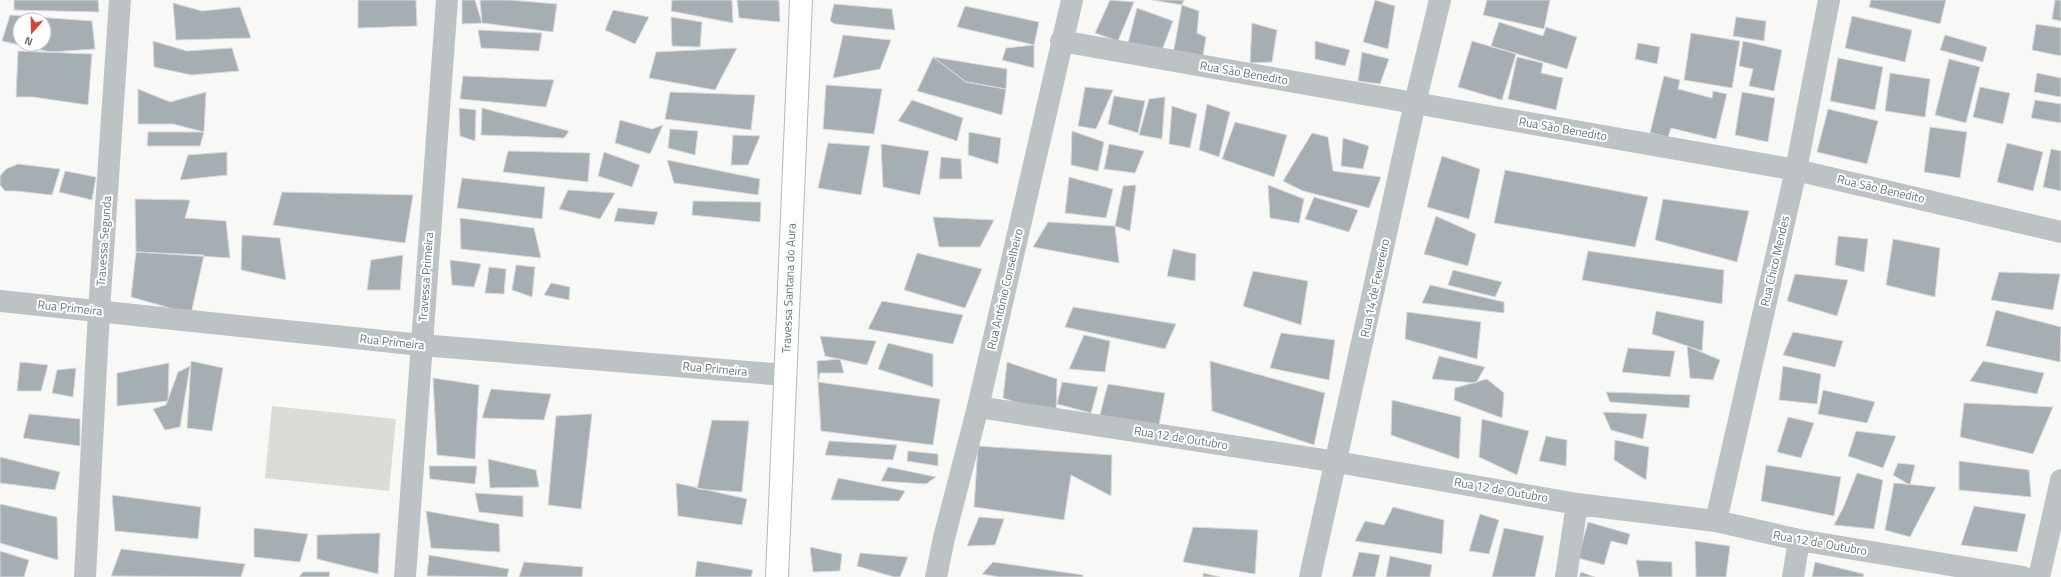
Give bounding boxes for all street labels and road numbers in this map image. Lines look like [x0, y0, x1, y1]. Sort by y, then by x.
street label: Rua São Benedito [1198, 55, 1290, 90]
street label: Rua São Benedito [1517, 111, 1609, 146]
street label: Rua São Benedito [1835, 169, 1927, 208]
street label: Travessa Segunda [91, 195, 116, 287]
street label: Rua Chico Mendes [1755, 213, 1794, 308]
street label: Travessa Santana do Aura [776, 223, 801, 354]
street label: Rua Antônio Conselheiro [981, 227, 1028, 351]
street label: Travessa Primeira [413, 232, 438, 322]
street label: Rua 14 de Fevereiro [1355, 237, 1394, 339]
street label: Rua Primeira [37, 295, 103, 320]
street label: Rua Primeira [359, 329, 425, 354]
street label: Rua Primeira [682, 356, 748, 381]
street label: Rua 12 de Outubro [1133, 421, 1230, 454]
street label: Rua 12 de Outubro [1453, 472, 1550, 507]
street label: Rua 12 de Outubro [1772, 525, 1869, 560]

